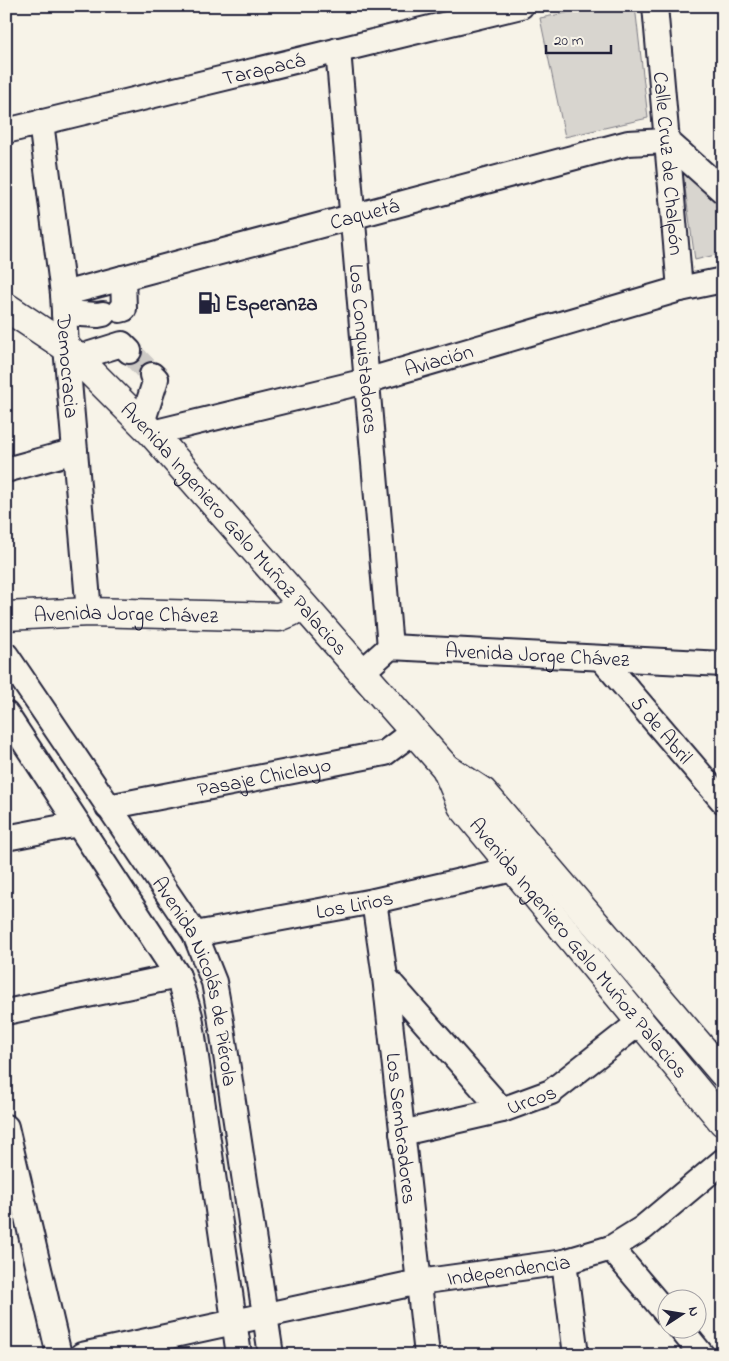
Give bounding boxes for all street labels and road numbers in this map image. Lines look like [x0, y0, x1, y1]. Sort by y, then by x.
street label: Tarapacá [220, 46, 309, 95]
street label: Calle Cruz de Chalpón [644, 70, 690, 257]
street label: Caquetá [327, 192, 403, 239]
street label: Los Conquistadores [340, 263, 384, 435]
street label: Democracia [47, 313, 85, 420]
street label: Aviación [401, 337, 477, 386]
street label: Avenida Ingeniero Galo Muñoz Palacios [113, 396, 354, 663]
street label: Avenida Jorge Chávez [33, 599, 219, 632]
street label: Avenida Jorge Chávez [444, 637, 630, 676]
street label: 5 de Abril [623, 690, 698, 772]
street label: Pasaje Chiclayo [195, 751, 334, 806]
street label: Avenida Ingeniero Galo Muñoz Palacios [461, 812, 694, 1086]
street label: Avenida Nicolás de Piérola [143, 871, 243, 1088]
street label: Los Lirios [314, 884, 396, 928]
street label: Los Sembradores [377, 1051, 423, 1206]
street label: Urcos [503, 1078, 561, 1124]
street label: Independencia [445, 1248, 574, 1295]

